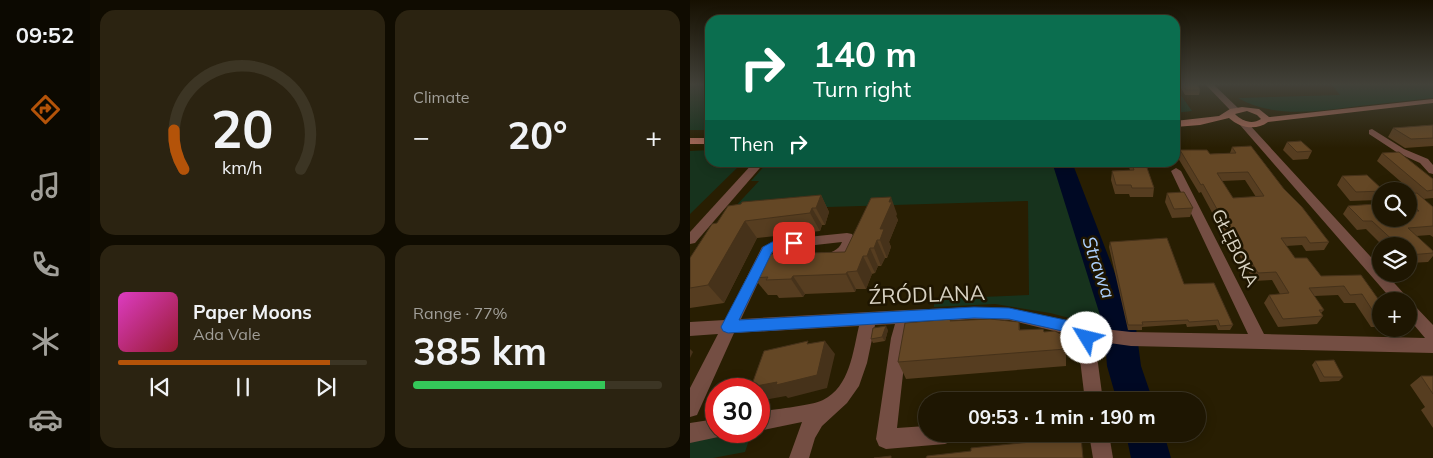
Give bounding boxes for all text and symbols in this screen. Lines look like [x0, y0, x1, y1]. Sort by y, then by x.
text: 09:52 [16, 21, 74, 49]
text: 140 m [813, 32, 917, 76]
icon: right [730, 35, 795, 100]
text: Turn right [813, 75, 911, 103]
text: Climate [413, 87, 469, 107]
icon: directions [28, 92, 63, 127]
text: 20 [211, 96, 274, 161]
text: 20° [507, 111, 568, 159]
text: − [413, 119, 430, 154]
text: + [645, 119, 662, 154]
icon: right [784, 130, 812, 158]
text: Then [730, 132, 774, 156]
text: km/h [222, 156, 263, 178]
icon: music [28, 169, 63, 204]
map controls [1372, 182, 1417, 337]
button: search [1372, 182, 1417, 227]
street label: GŁĘBOKA [1207, 205, 1264, 291]
pin [773, 222, 815, 264]
icon: arrive [780, 229, 808, 257]
water label: Strawa [1077, 233, 1121, 301]
button: layers [1372, 237, 1417, 282]
icon: phone [28, 247, 63, 282]
street label: ŹRÓDLANA [868, 279, 986, 309]
button: + [1372, 292, 1417, 337]
text: Paper Moons [193, 300, 312, 324]
text: Range · 77% [413, 303, 508, 323]
position arrow [1060, 311, 1112, 363]
icon: climate [28, 324, 63, 359]
text: Ada Vale [193, 324, 260, 344]
text: 385 km [413, 327, 547, 375]
icon: previous [146, 373, 174, 401]
icon: pause [229, 373, 257, 401]
icon: next [312, 373, 340, 401]
speed limit sign: 30 [705, 378, 770, 443]
icon: car [28, 402, 63, 437]
text: 09:53 · 1 min · 190 m [968, 405, 1156, 429]

